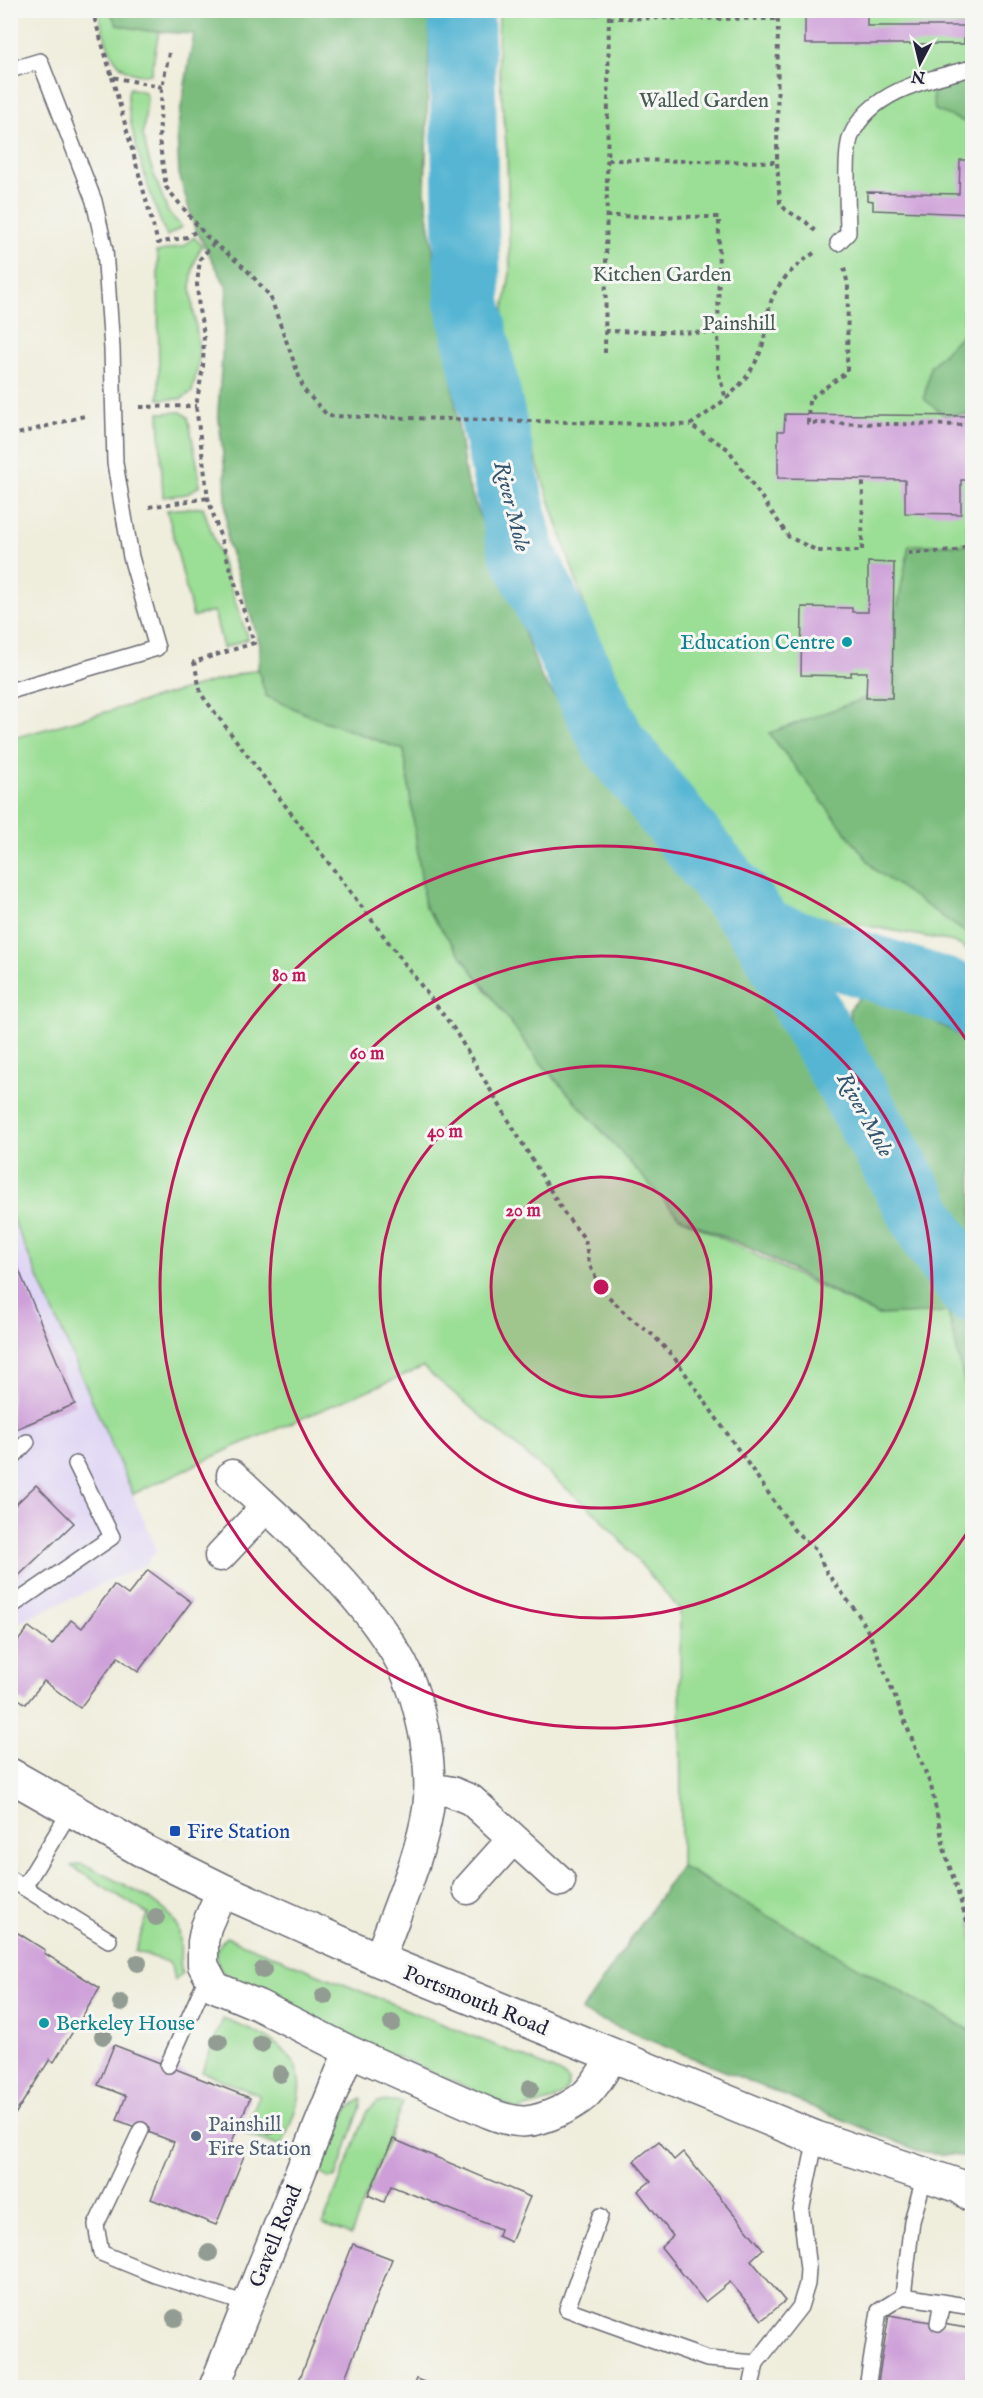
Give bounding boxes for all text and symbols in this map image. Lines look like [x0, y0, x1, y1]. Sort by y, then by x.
north arrow [890, 33, 950, 93]
text: N [910, 65, 927, 87]
park label: Walled Garden [639, 88, 769, 115]
park label: Kitchen Garden [593, 262, 732, 289]
park label: Painshill [702, 311, 776, 338]
water label: River Mole [486, 458, 536, 556]
place label: Education Centre [680, 630, 835, 657]
marker: Education Centre [840, 635, 854, 649]
text: 80 m [272, 965, 306, 988]
text: 60 m [350, 1043, 384, 1066]
water label: River Mole [830, 1068, 899, 1163]
text: 40 m [427, 1121, 463, 1144]
text: 20 m [505, 1200, 541, 1223]
centre of rings [591, 1277, 611, 1297]
place label: Fire Station [187, 1819, 290, 1846]
marker: Fire Station [168, 1824, 182, 1838]
street label: Portsmouth Road [399, 1960, 553, 2043]
place label: Berkeley House [56, 2011, 195, 2038]
marker: Berkeley House [37, 2016, 51, 2030]
place label: Painshill Fire Station [208, 2112, 311, 2163]
marker: Painshill Fire Station [189, 2129, 203, 2143]
street label: Gavell Road [244, 2181, 309, 2292]

